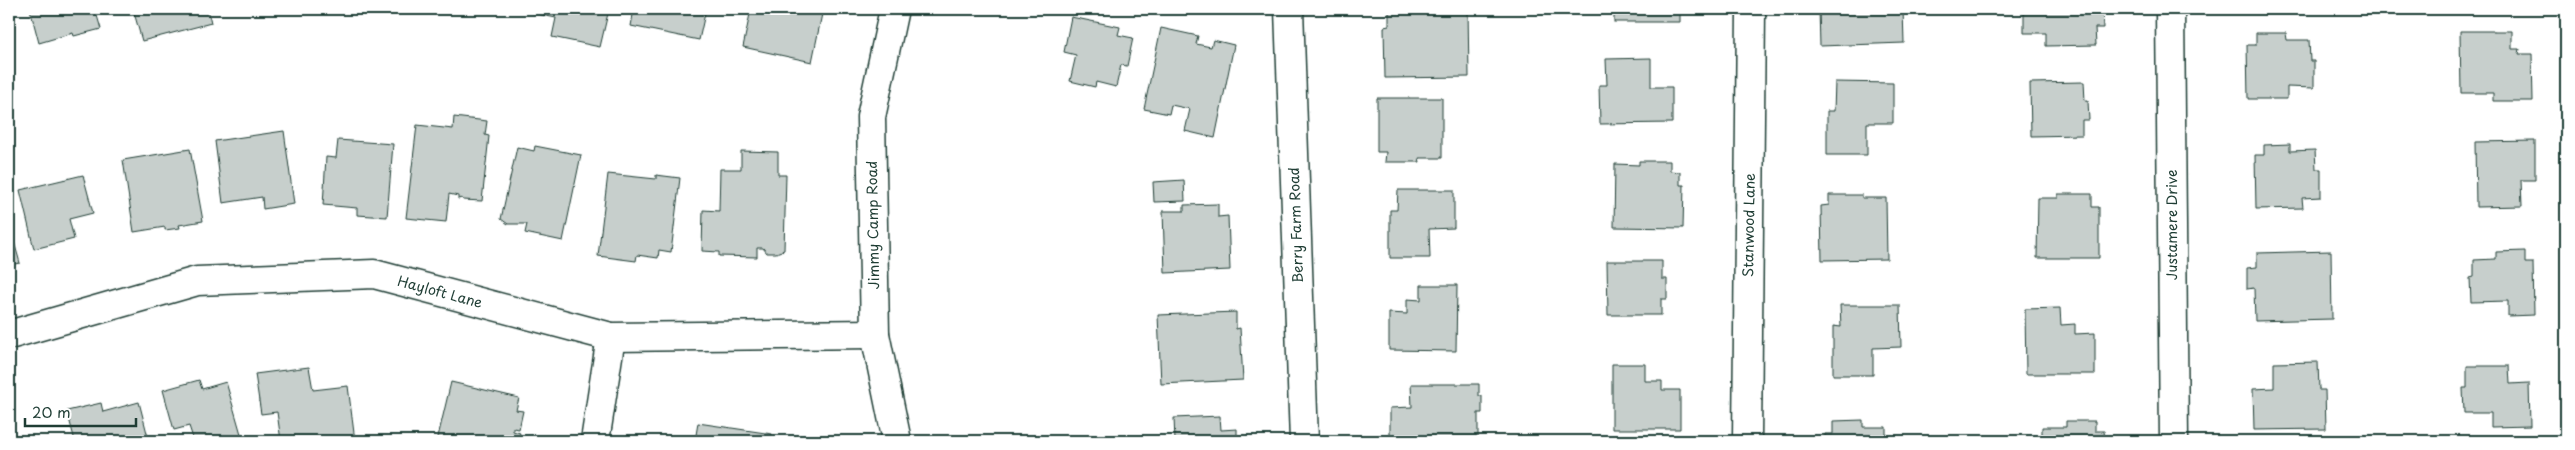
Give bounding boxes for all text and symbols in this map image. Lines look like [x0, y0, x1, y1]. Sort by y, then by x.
street label: Jimmy Camp Road [861, 160, 884, 290]
street label: Berry Farm Road [1283, 167, 1308, 283]
street label: Justamere Drive [2161, 170, 2182, 280]
street label: Stanwood Lane [1737, 173, 1760, 277]
street label: Hayloft Lane [395, 270, 485, 313]
scale bar [25, 395, 136, 427]
text: 20 m [32, 400, 71, 423]

